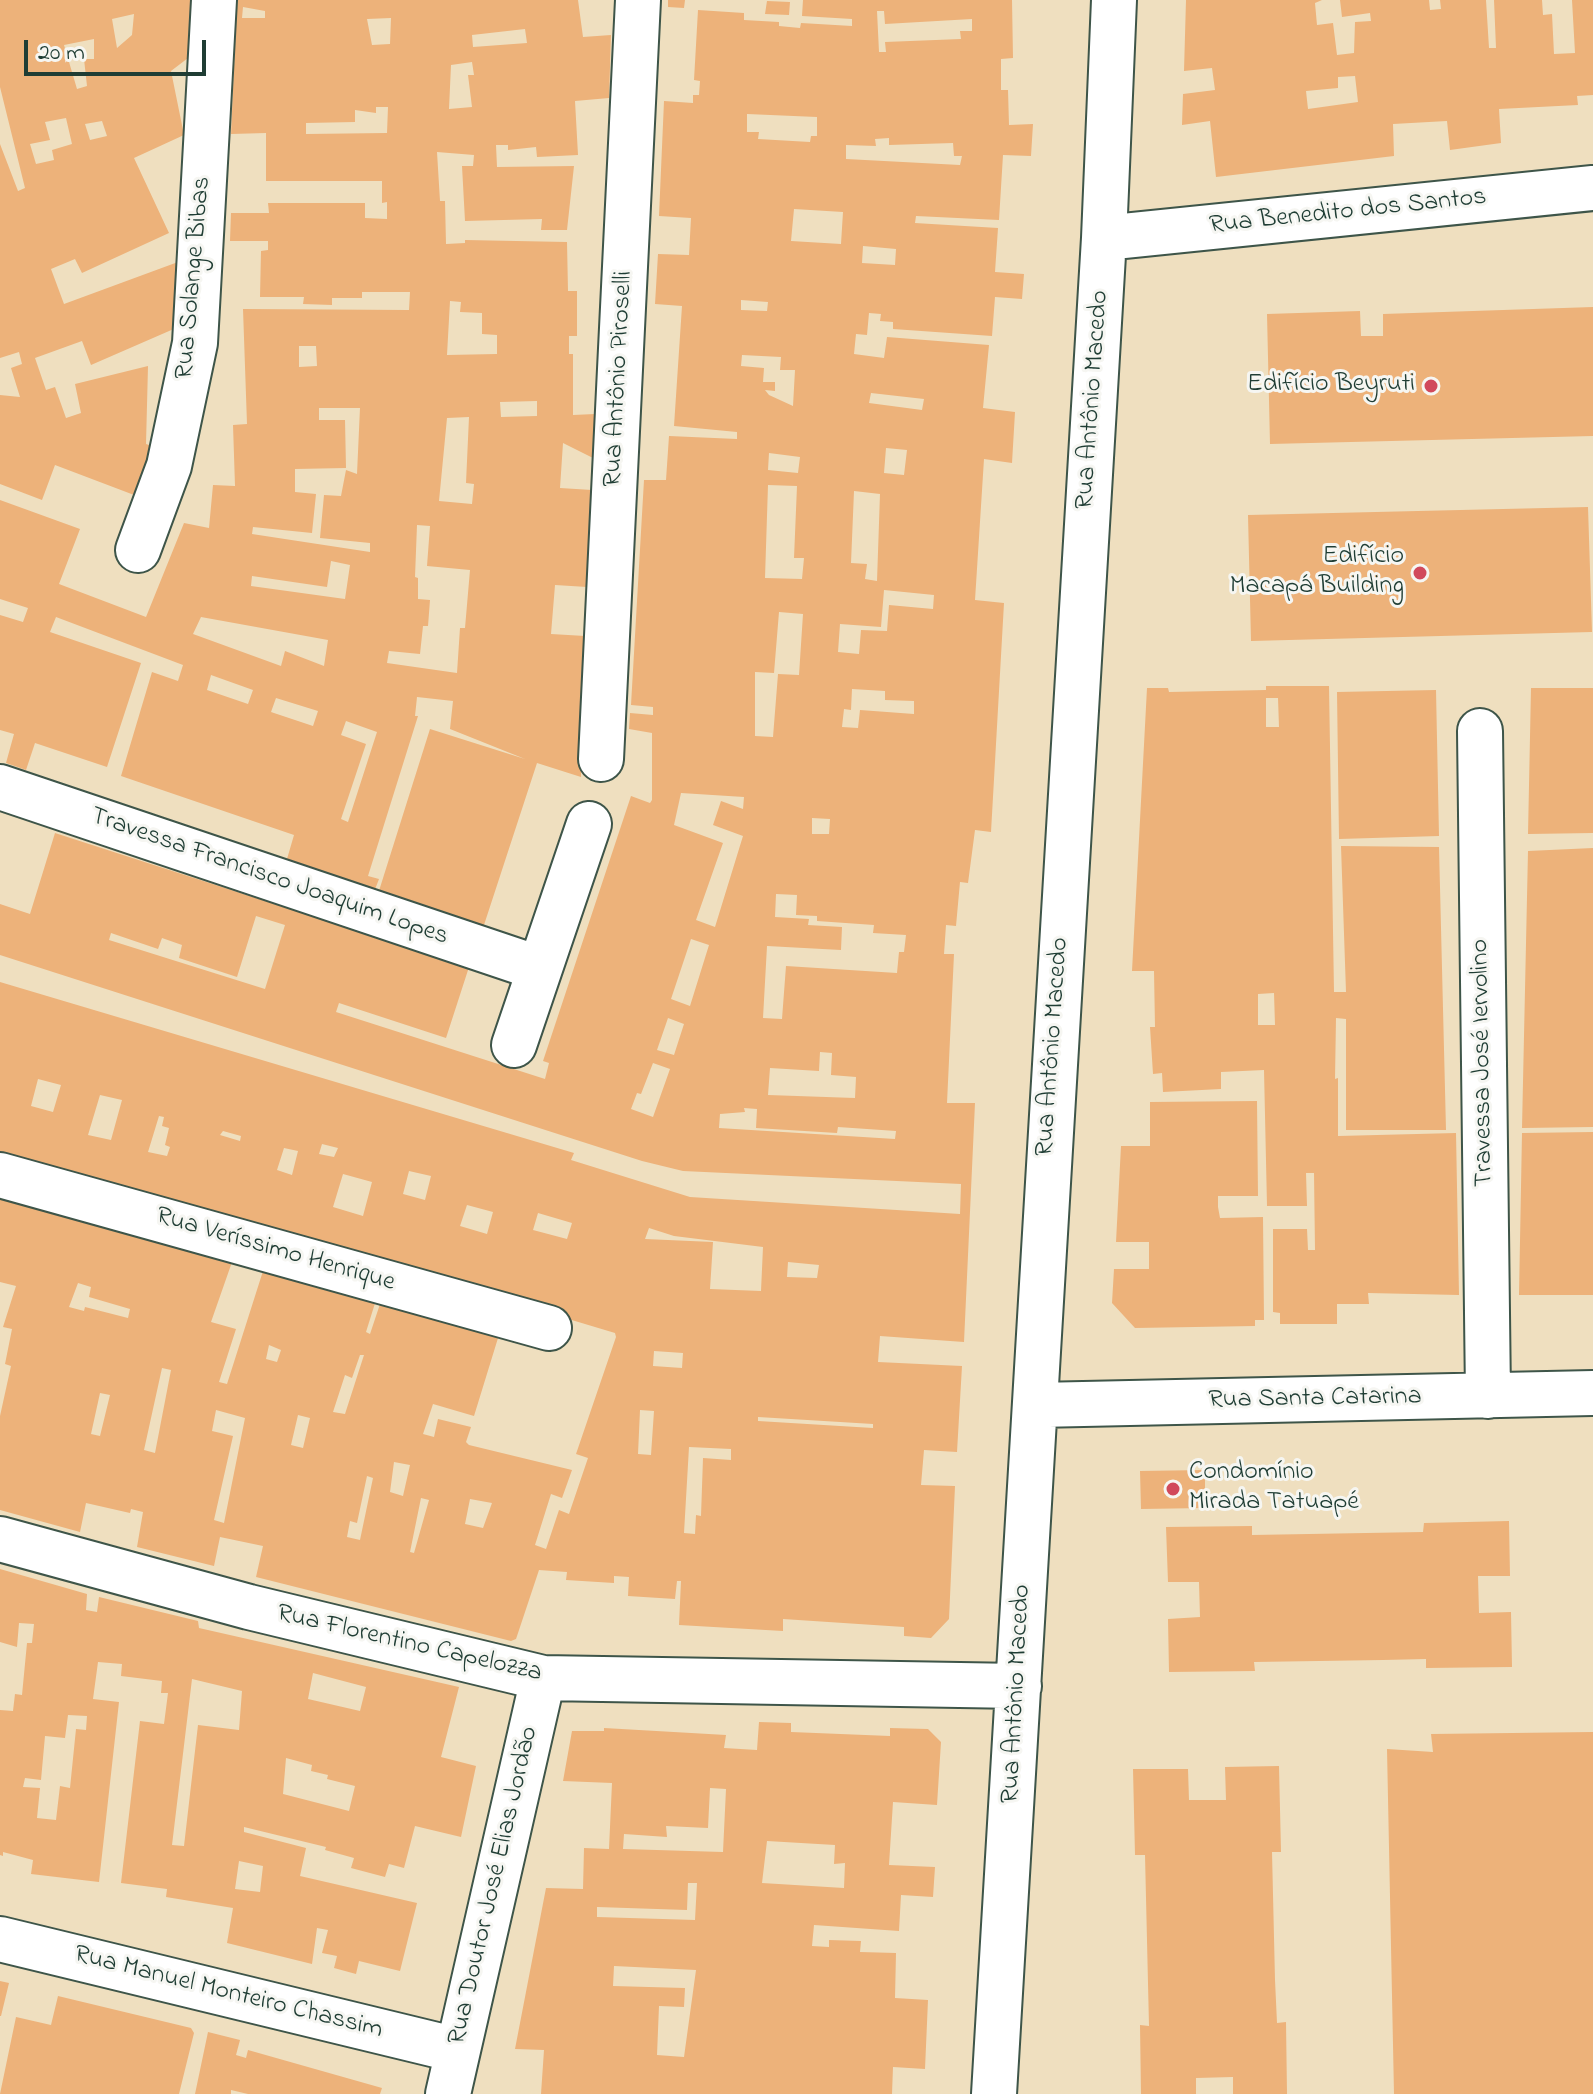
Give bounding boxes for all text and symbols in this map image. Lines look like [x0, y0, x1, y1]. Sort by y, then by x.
scale bar [28, 24, 210, 74]
text: 20 m [38, 36, 85, 71]
street label: Rua Solange Bibas [171, 175, 219, 381]
street label: Rua Benedito dos Santos [1208, 183, 1488, 243]
street label: Rua Antônio Piroselli [599, 270, 641, 488]
street label: Rua Antônio Macedo [1071, 289, 1117, 511]
place label: Edifício Beyruti [1247, 370, 1415, 402]
marker: Edifício Beyruti [1422, 377, 1440, 395]
place label: Edifício Macapá Building [1230, 542, 1404, 604]
marker: Edifício Macapá Building [1411, 564, 1429, 582]
street label: Travessa Francisco Joaquim Lopes [86, 802, 452, 954]
street label: Rua Antônio Macedo [1031, 936, 1077, 1158]
street label: Travessa José Iervolino [1466, 939, 1502, 1187]
street label: Rua Veríssimo Henrique [152, 1202, 398, 1300]
street label: Rua Santa Catarina [1208, 1383, 1422, 1417]
place label: Condomínio Mirada Tatuapé [1189, 1458, 1359, 1520]
marker: Condomínio Mirada Tatuapé [1164, 1480, 1182, 1498]
street label: Rua Antônio Macedo [997, 1584, 1039, 1804]
street label: Rua Florentino Capelozza [273, 1599, 545, 1691]
street label: Rua Doutor José Elias Jordão [443, 1724, 547, 2048]
street label: Rua Manuel Monteiro Chassim [70, 1941, 386, 2047]

